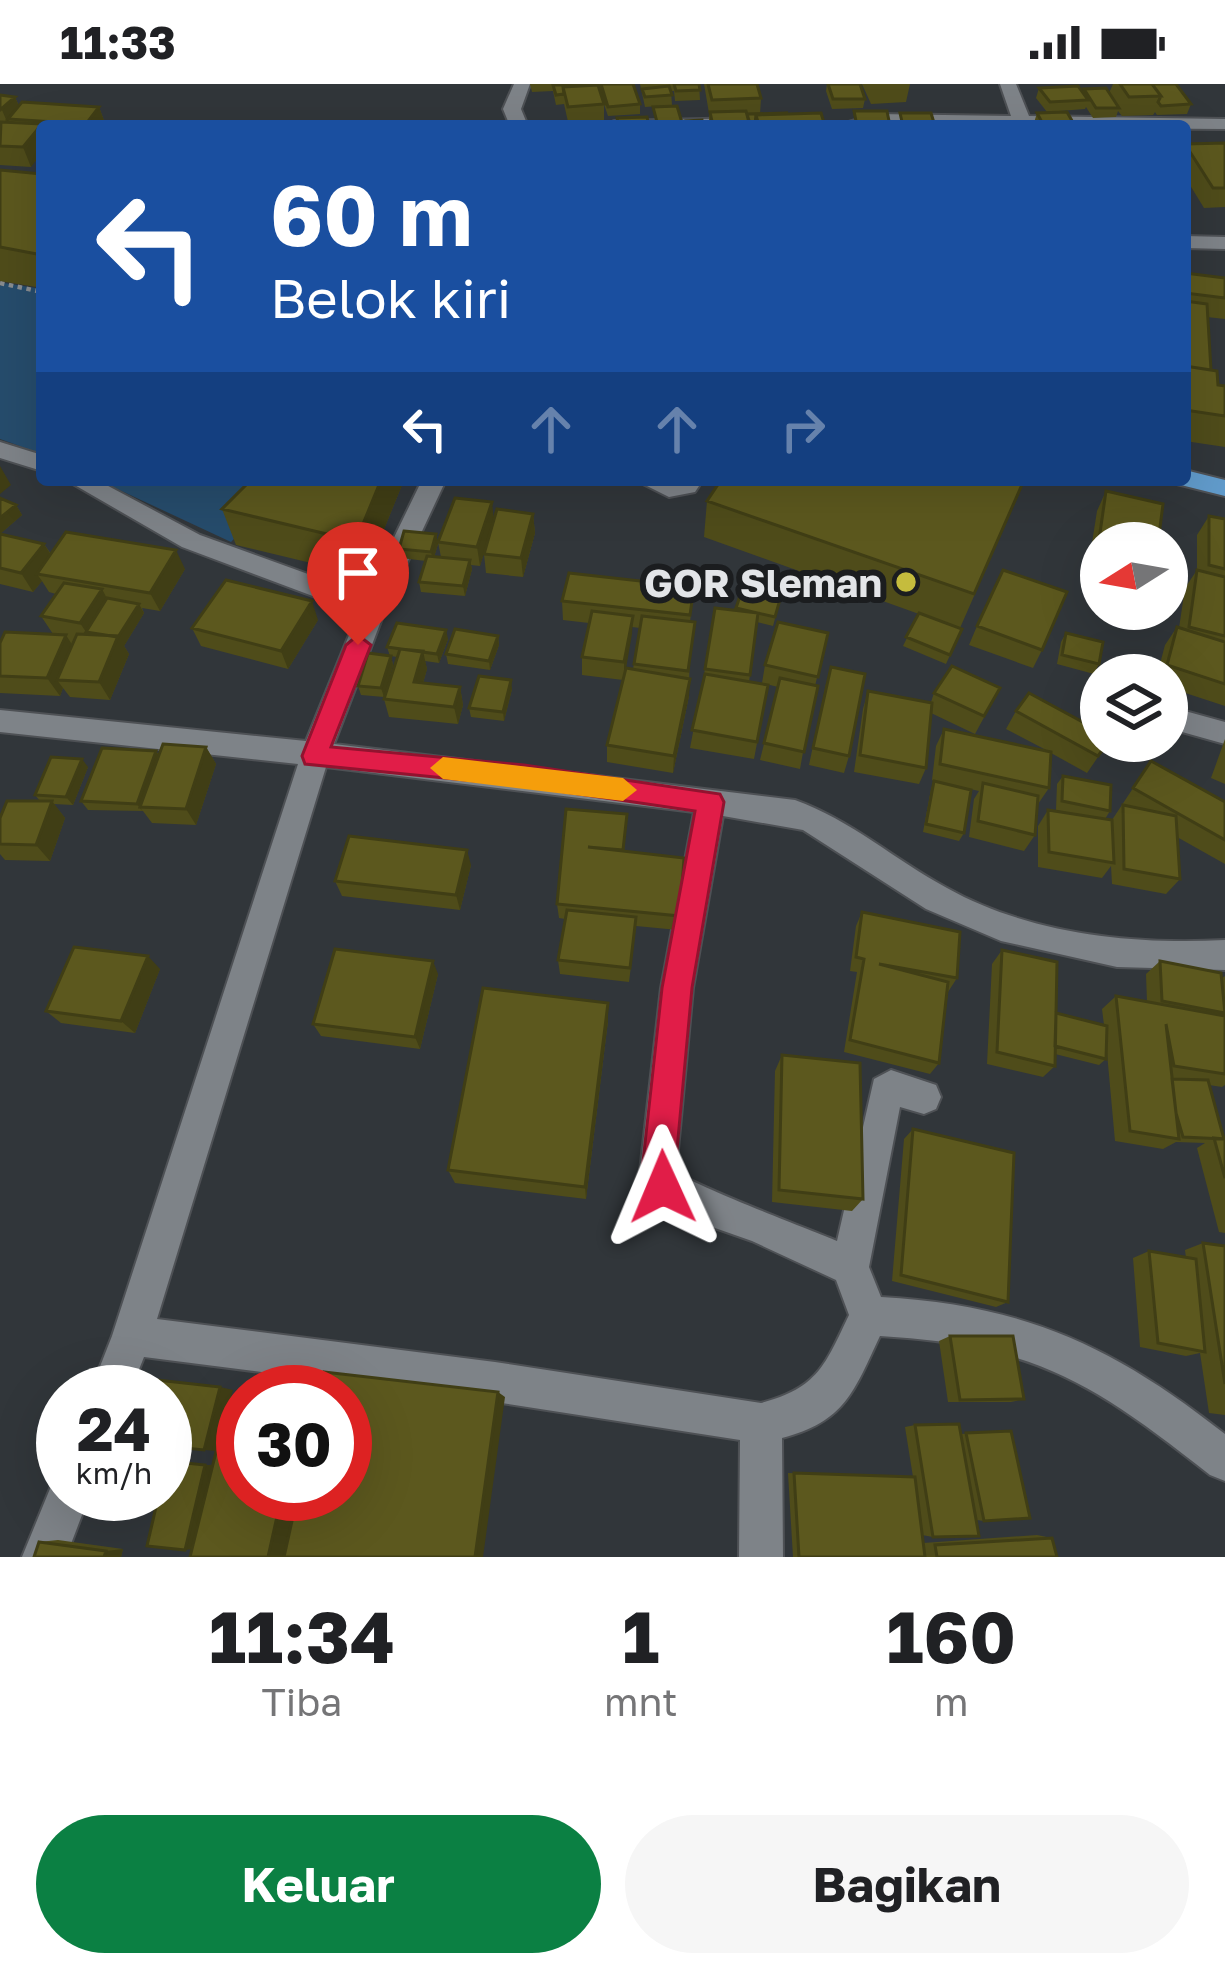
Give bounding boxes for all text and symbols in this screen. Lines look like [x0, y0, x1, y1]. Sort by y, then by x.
text: 11:33 [60, 15, 176, 69]
text: 60 m [270, 164, 472, 264]
icon: left [72, 168, 228, 324]
text: Belok kiri [270, 265, 511, 330]
icon: left [392, 396, 458, 462]
icon: ahead [518, 396, 584, 462]
icon: ahead [644, 396, 710, 462]
icon: right [770, 396, 836, 462]
pin [307, 522, 409, 645]
north arrow [1080, 522, 1188, 630]
map controls [1080, 522, 1188, 762]
icon: arrive [325, 540, 391, 606]
place label: GOR Sleman [644, 559, 882, 606]
marker: GOR Sleman [893, 569, 919, 595]
button: layers [1080, 654, 1188, 762]
position arrow [600, 1124, 726, 1250]
speed limit sign: 30 [216, 1365, 372, 1521]
text: 24 [77, 1392, 151, 1464]
text: km/h [76, 1455, 152, 1491]
text: 11:34 [209, 1592, 395, 1679]
text: 1 [622, 1592, 659, 1679]
text: 160 [886, 1592, 1016, 1679]
text: Tiba [262, 1678, 342, 1725]
text: mnt [604, 1678, 678, 1725]
text: m [934, 1678, 969, 1725]
button: Keluar [36, 1815, 601, 1953]
button: Bagikan [625, 1815, 1189, 1953]

